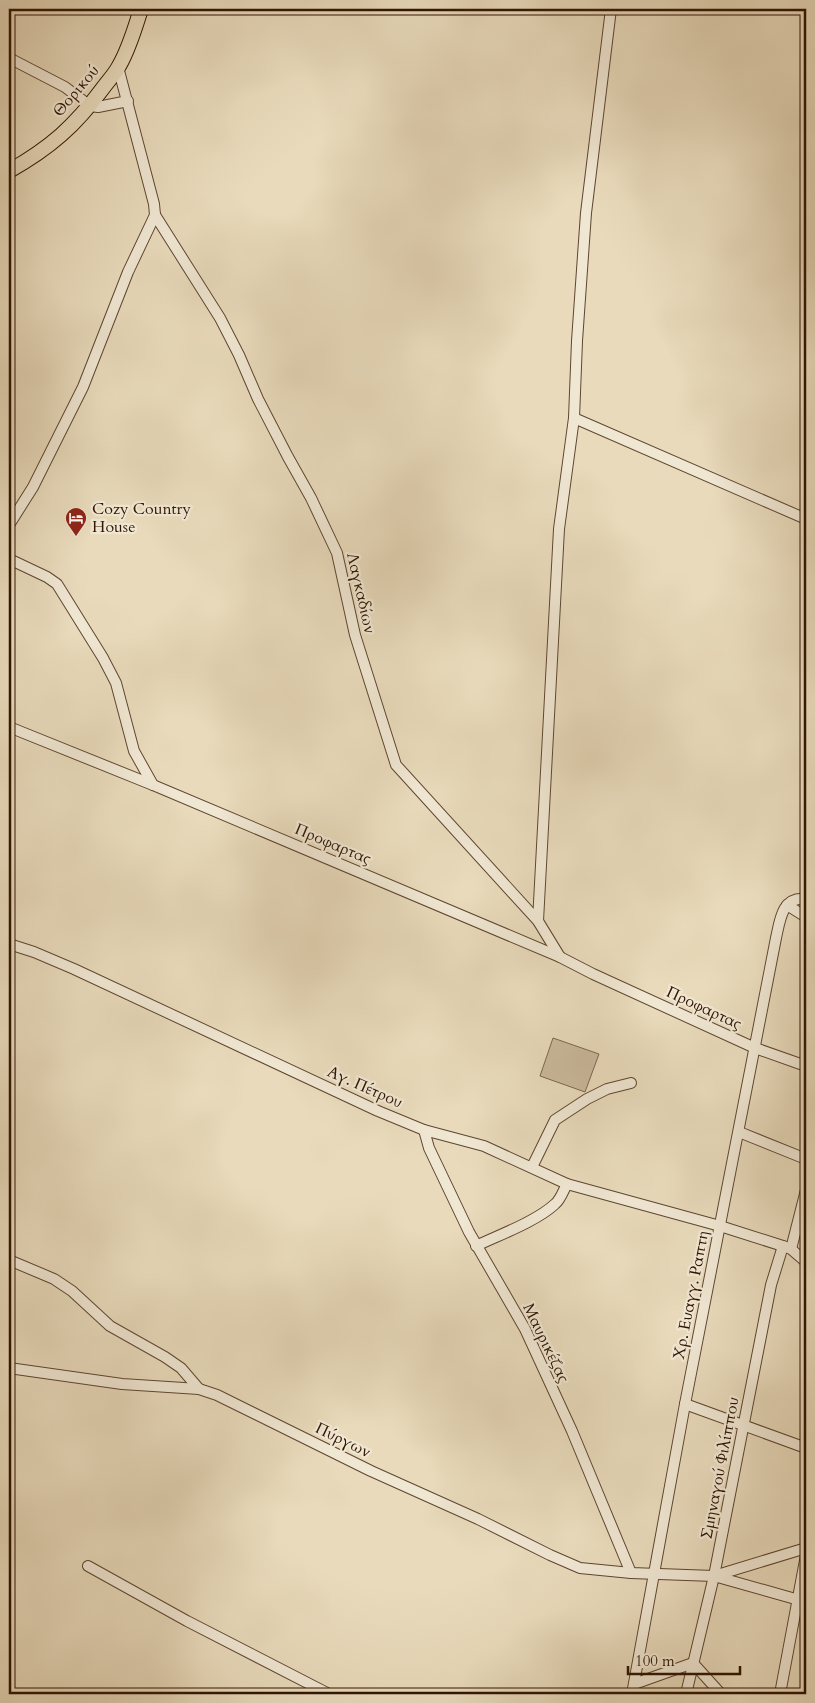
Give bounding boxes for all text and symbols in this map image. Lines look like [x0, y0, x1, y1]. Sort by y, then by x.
street label: Θορικού [48, 60, 104, 122]
place label: Cozy Country House [92, 498, 191, 538]
hotel icon: Cozy Country House [64, 506, 88, 537]
street label: Λαγκαδίων [341, 550, 381, 636]
street label: Προφαρτας [292, 818, 375, 870]
street label: Προφαρτας [663, 981, 745, 1035]
street label: Αγ. Πέτρου [324, 1061, 406, 1113]
street label: Χρ. Ευαγγ. Ραπτη [668, 1229, 714, 1361]
street label: Μαυρικέζας [517, 1300, 575, 1387]
street label: Σμηναγού Φιλίππου [695, 1395, 745, 1541]
street label: Πύργων [312, 1417, 375, 1463]
scale bar [628, 1643, 740, 1675]
text: 100 m [635, 1651, 675, 1671]

